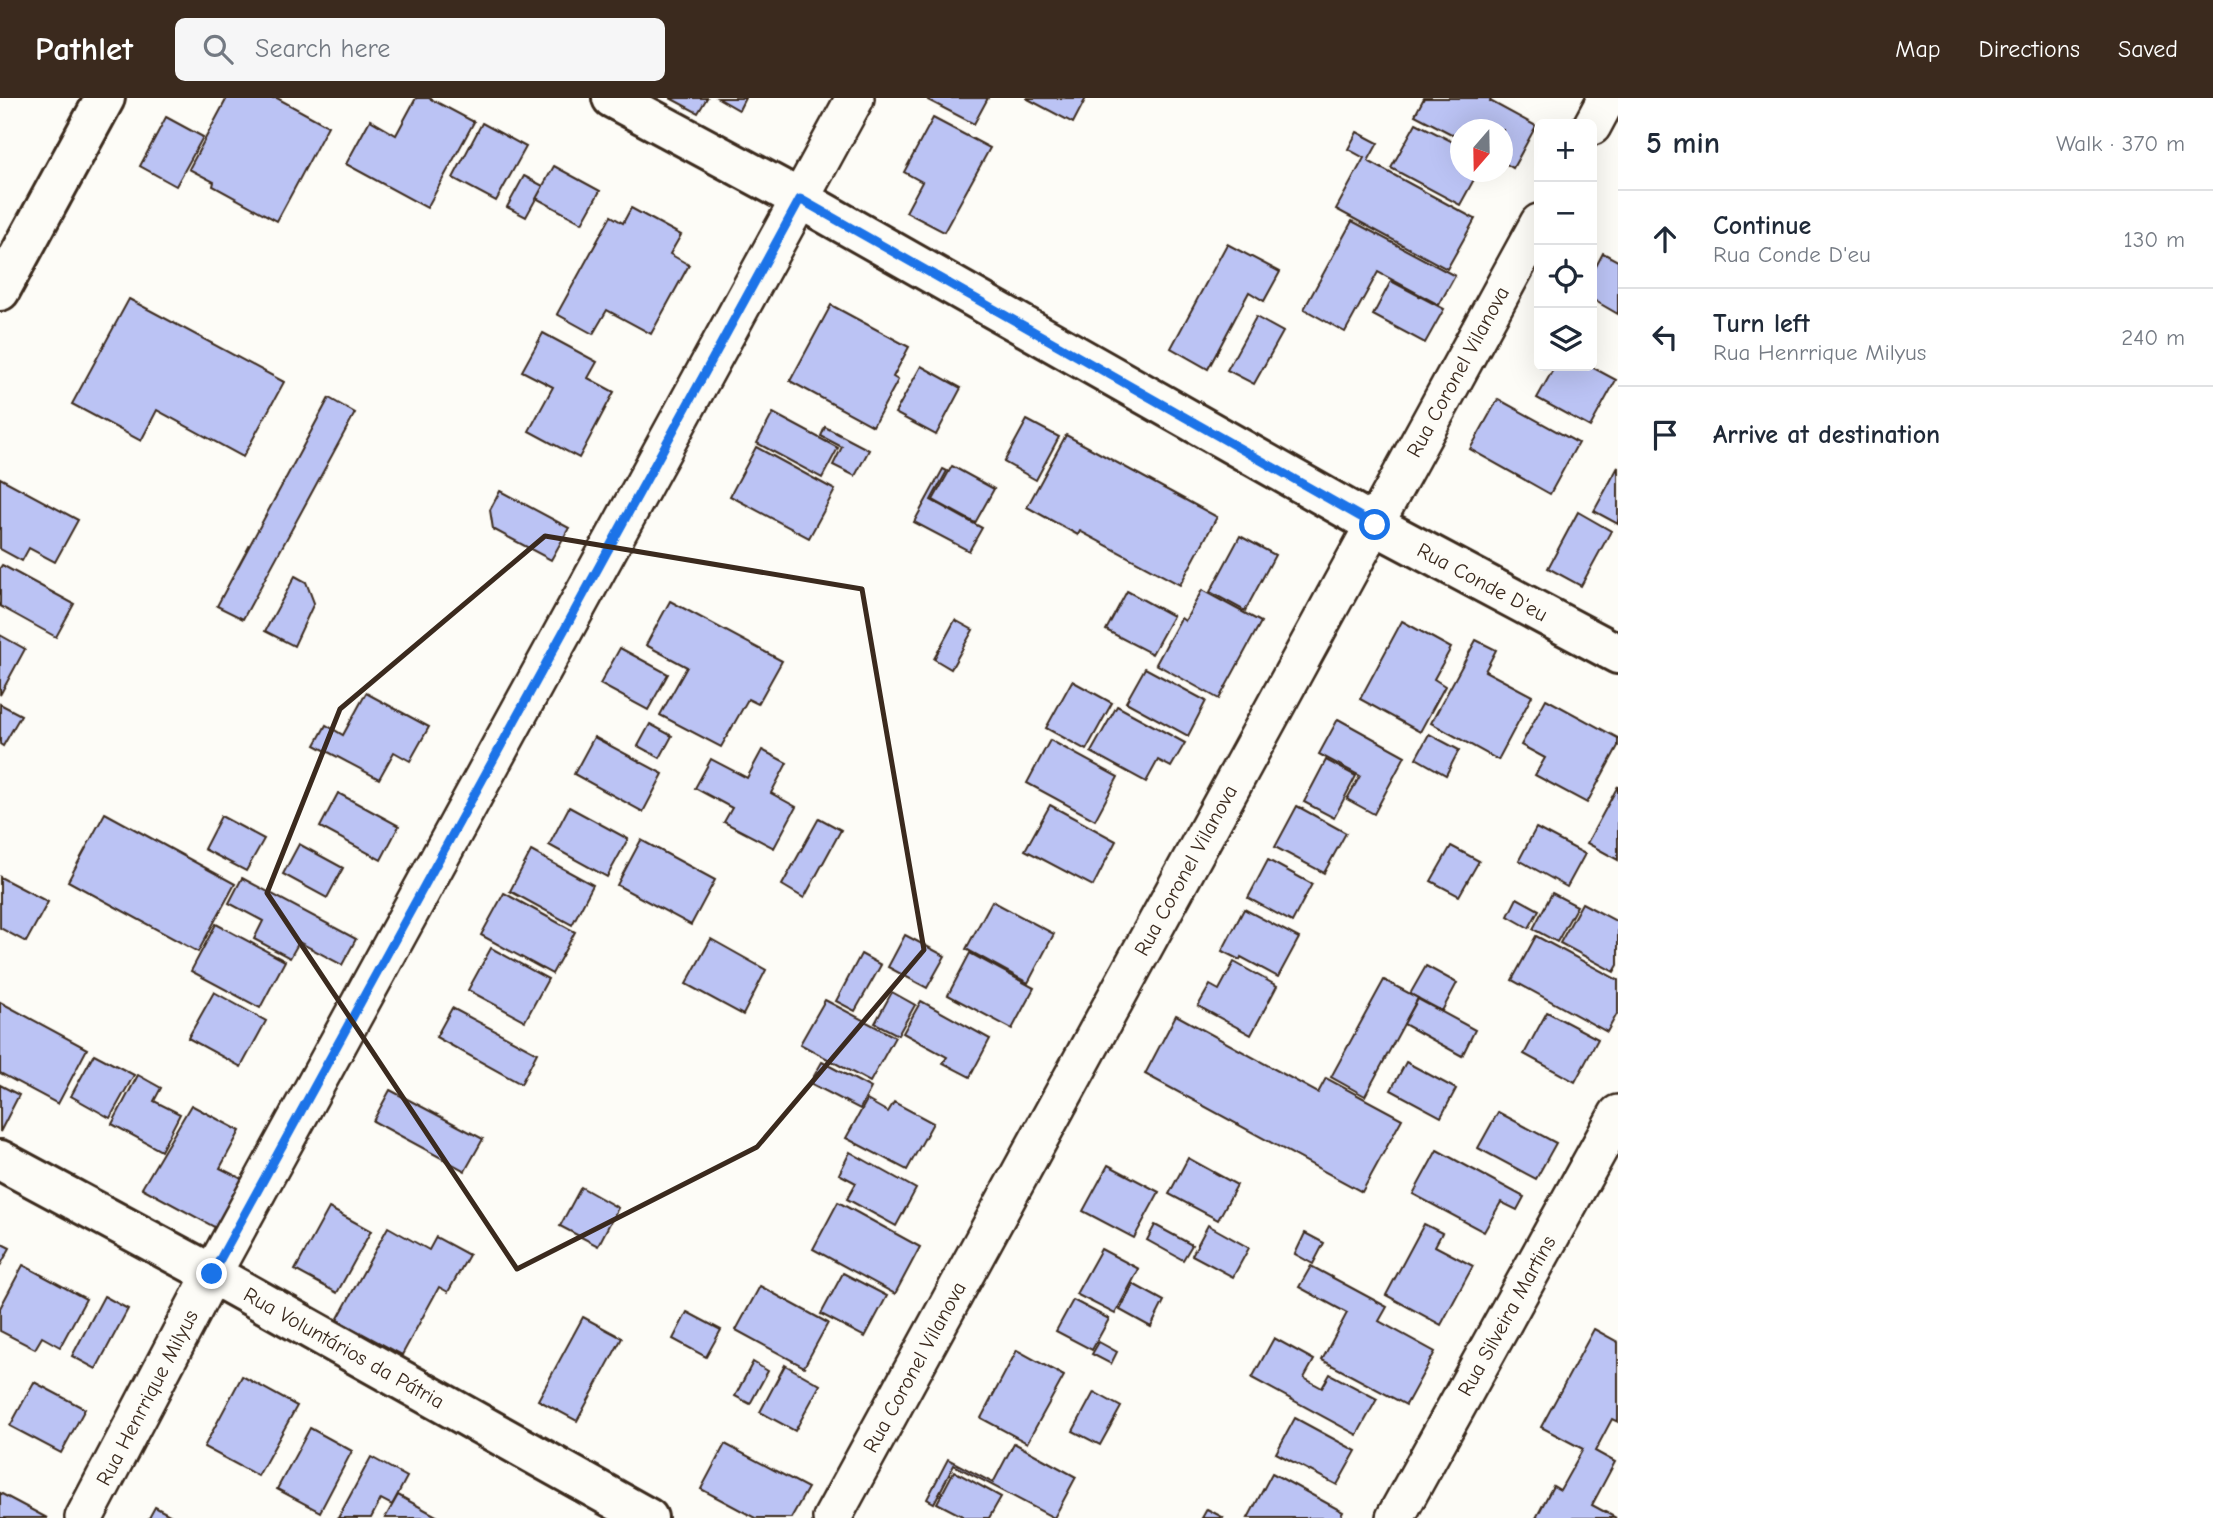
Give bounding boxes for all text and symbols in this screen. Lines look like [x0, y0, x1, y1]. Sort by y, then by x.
search box [175, 18, 665, 81]
text: Pathlet [35, 30, 133, 68]
icon: search [199, 30, 237, 68]
text: Search here [255, 34, 390, 64]
text: Map [1895, 35, 1941, 63]
text: Directions [1979, 35, 2080, 63]
text: Saved [2118, 35, 2178, 63]
north arrow [1450, 119, 1513, 182]
map controls [1534, 119, 1597, 371]
button: + [1534, 119, 1597, 182]
text: 5 min [1646, 126, 1720, 161]
text: Walk · 370 m [2056, 130, 2185, 157]
button: − [1534, 182, 1597, 245]
text: Continue [1713, 211, 1811, 241]
icon: ahead [1646, 220, 1684, 258]
text: 130 m [2124, 226, 2185, 253]
text: Rua Conde D'eu [1713, 241, 1871, 268]
button: locate [1534, 245, 1597, 308]
street label: Rua Coronel Vilanova [1401, 282, 1514, 461]
button: layers [1534, 308, 1597, 371]
text: Turn left [1713, 309, 1810, 339]
icon: left [1646, 318, 1684, 356]
text: 240 m [2121, 324, 2185, 351]
text: Rua Henrrique Milyus [1713, 339, 1926, 366]
icon: arrive [1646, 416, 1684, 454]
text: Arrive at destination [1713, 420, 1940, 450]
route start [1359, 509, 1390, 540]
street label: Rua Conde D'eu [1413, 538, 1552, 626]
street label: Rua Coronel Vilanova [1129, 781, 1242, 960]
street label: Rua Silveira Martins [1453, 1231, 1561, 1400]
route end [196, 1258, 227, 1289]
street label: Rua Coronel Vilanova [858, 1277, 971, 1457]
street label: Rua Voluntários da Pátria [240, 1282, 449, 1414]
street label: Rua Henrrique Milyus [91, 1306, 203, 1489]

